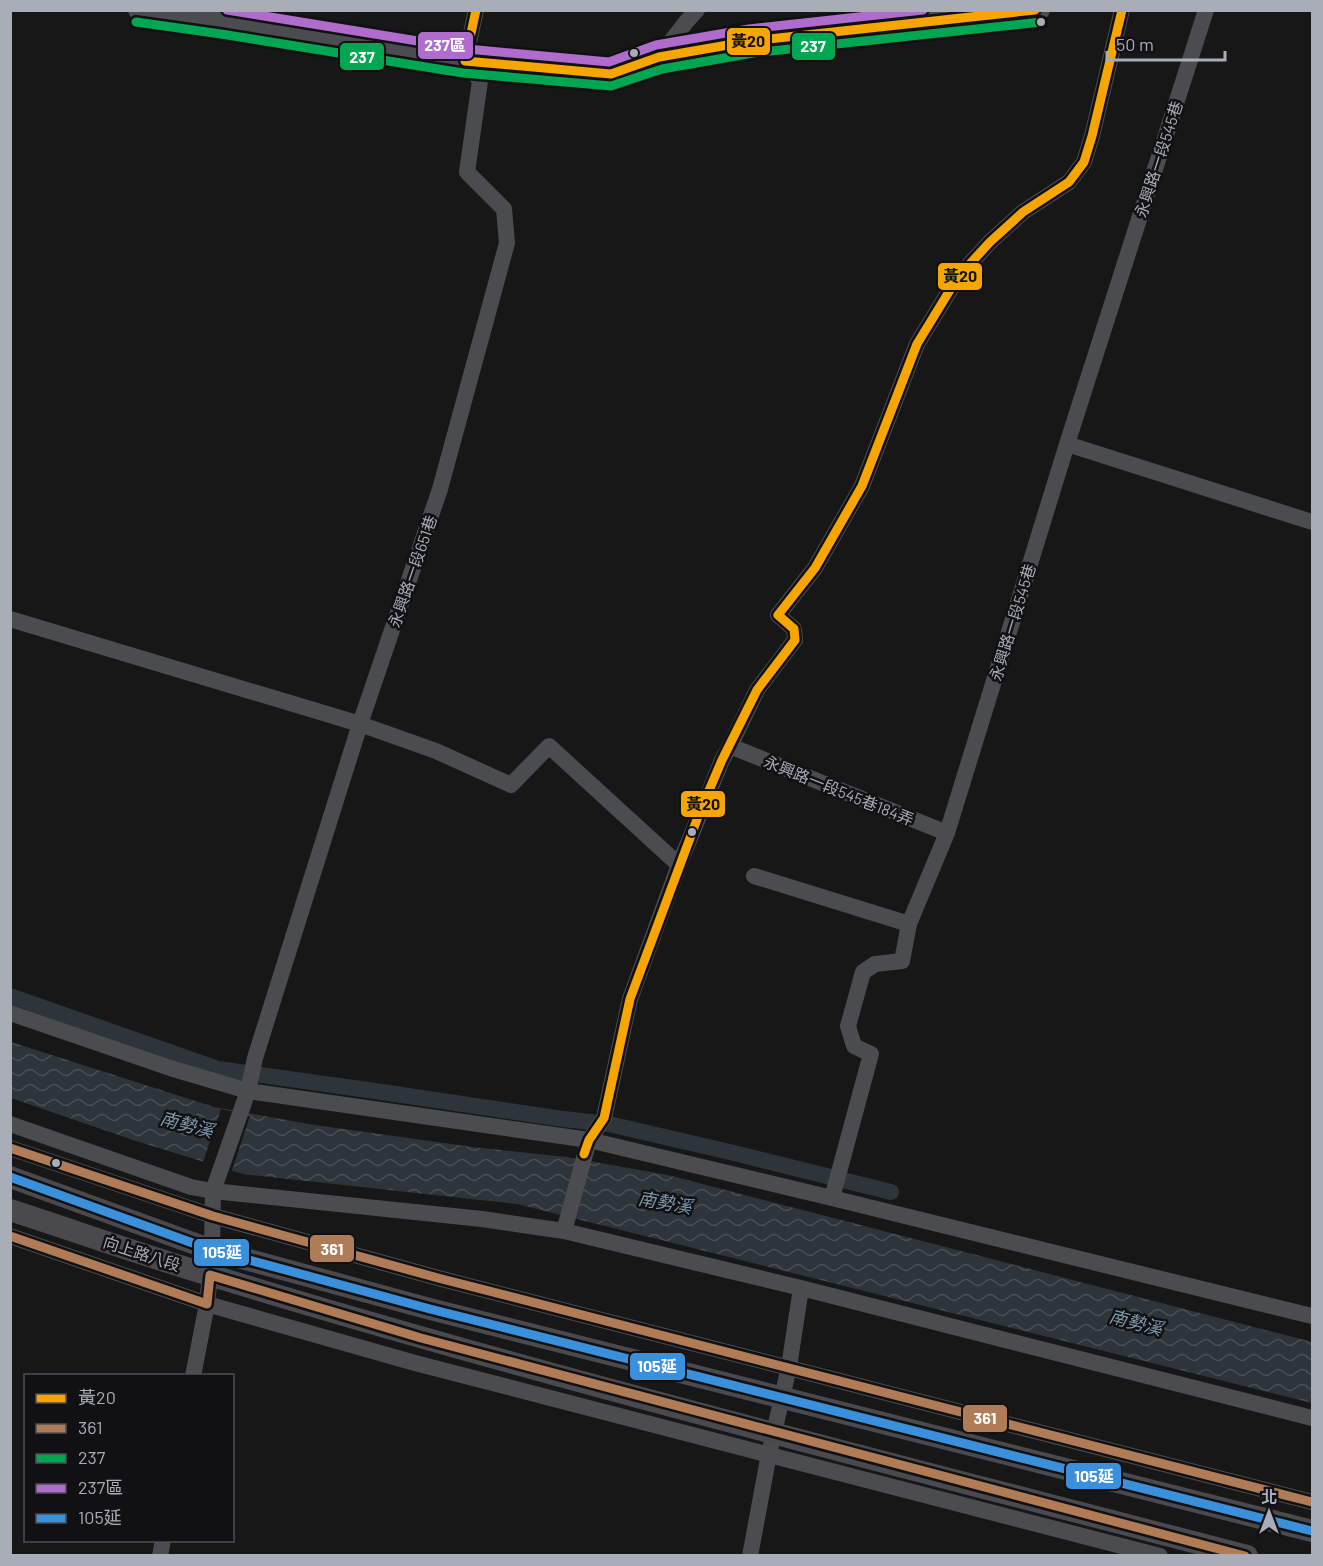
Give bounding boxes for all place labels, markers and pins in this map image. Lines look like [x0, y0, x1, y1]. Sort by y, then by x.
unlabelled marker [1035, 16, 1047, 28]
unlabelled marker [628, 47, 640, 59]
unlabelled marker [686, 826, 698, 838]
unlabelled marker [50, 1157, 62, 1169]

